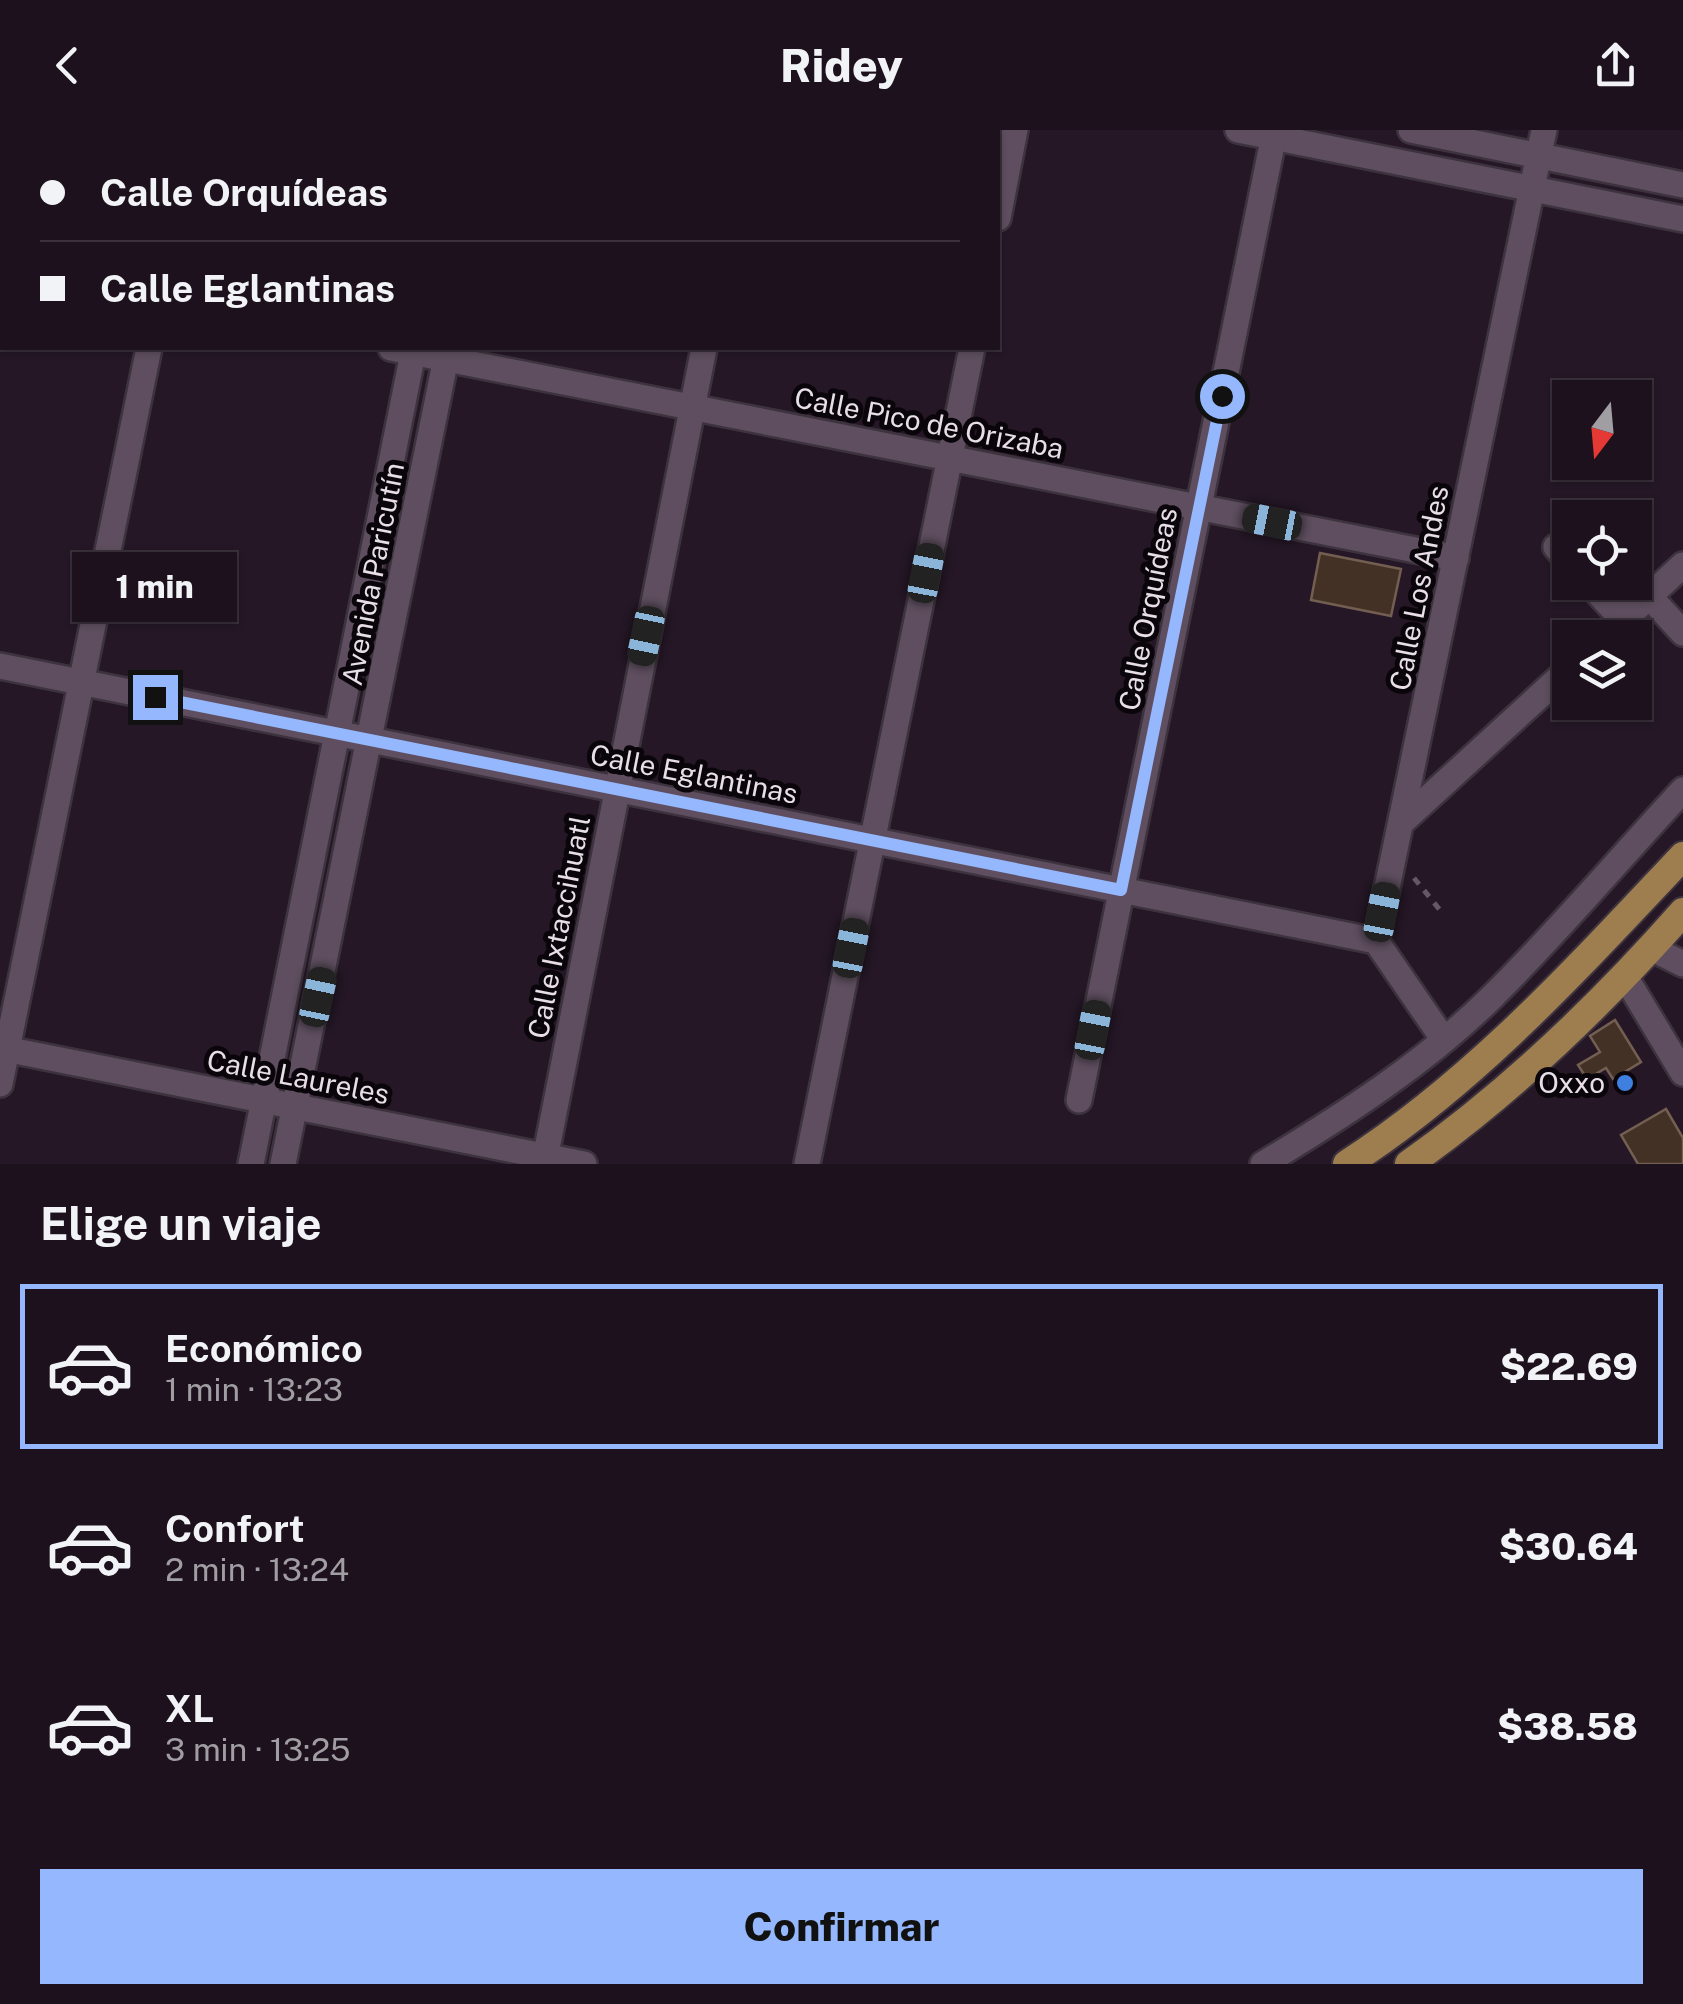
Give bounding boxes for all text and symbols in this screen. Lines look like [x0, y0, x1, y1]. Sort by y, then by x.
icon: back [40, 38, 95, 93]
icon: share [1588, 38, 1643, 93]
text: Ridey [780, 39, 903, 92]
text: Calle Orquídeas [100, 170, 388, 215]
text: Calle Eglantinas [100, 266, 395, 311]
route start [1200, 374, 1245, 419]
street label: Calle Pico de Orizaba [792, 380, 1066, 465]
north arrow [1552, 380, 1652, 480]
map controls [1552, 380, 1652, 720]
street label: Avenida Paricutín [335, 460, 410, 688]
street label: Calle Los Andes [1382, 483, 1455, 693]
button: locate [1552, 500, 1652, 600]
car [1240, 502, 1304, 542]
street label: Calle Orquídeas [1112, 505, 1183, 713]
car [906, 541, 946, 605]
callout: 1 min [72, 552, 238, 622]
text: 1 min [115, 568, 194, 605]
car [625, 604, 667, 668]
button: layers [1552, 620, 1652, 720]
route end [133, 675, 178, 720]
street label: Calle Eglantinas [588, 737, 800, 810]
street label: Calle Ixtaccihuatl [521, 813, 596, 1041]
car [1362, 880, 1402, 944]
car [831, 916, 871, 980]
car [297, 965, 339, 1029]
car [1073, 998, 1113, 1062]
street label: Calle Laureles [204, 1043, 392, 1110]
place label: Oxxo [1538, 1066, 1605, 1099]
marker: Oxxo [1614, 1072, 1636, 1094]
text: Elige un viaje [40, 1197, 322, 1250]
icon: car [45, 1322, 135, 1412]
text: Económico [165, 1326, 363, 1371]
text: $22.69 [1500, 1344, 1638, 1389]
text: 1 min · 13:23 [165, 1371, 343, 1408]
icon: car [45, 1502, 135, 1592]
text: Confort [165, 1506, 305, 1551]
text: $30.64 [1499, 1524, 1638, 1569]
text: 2 min · 13:24 [165, 1551, 349, 1588]
icon: car [45, 1682, 135, 1772]
text: XL [165, 1686, 214, 1731]
text: $38.58 [1497, 1704, 1638, 1749]
text: 3 min · 13:25 [165, 1731, 351, 1768]
button: Confirmar [40, 1869, 1643, 1984]

